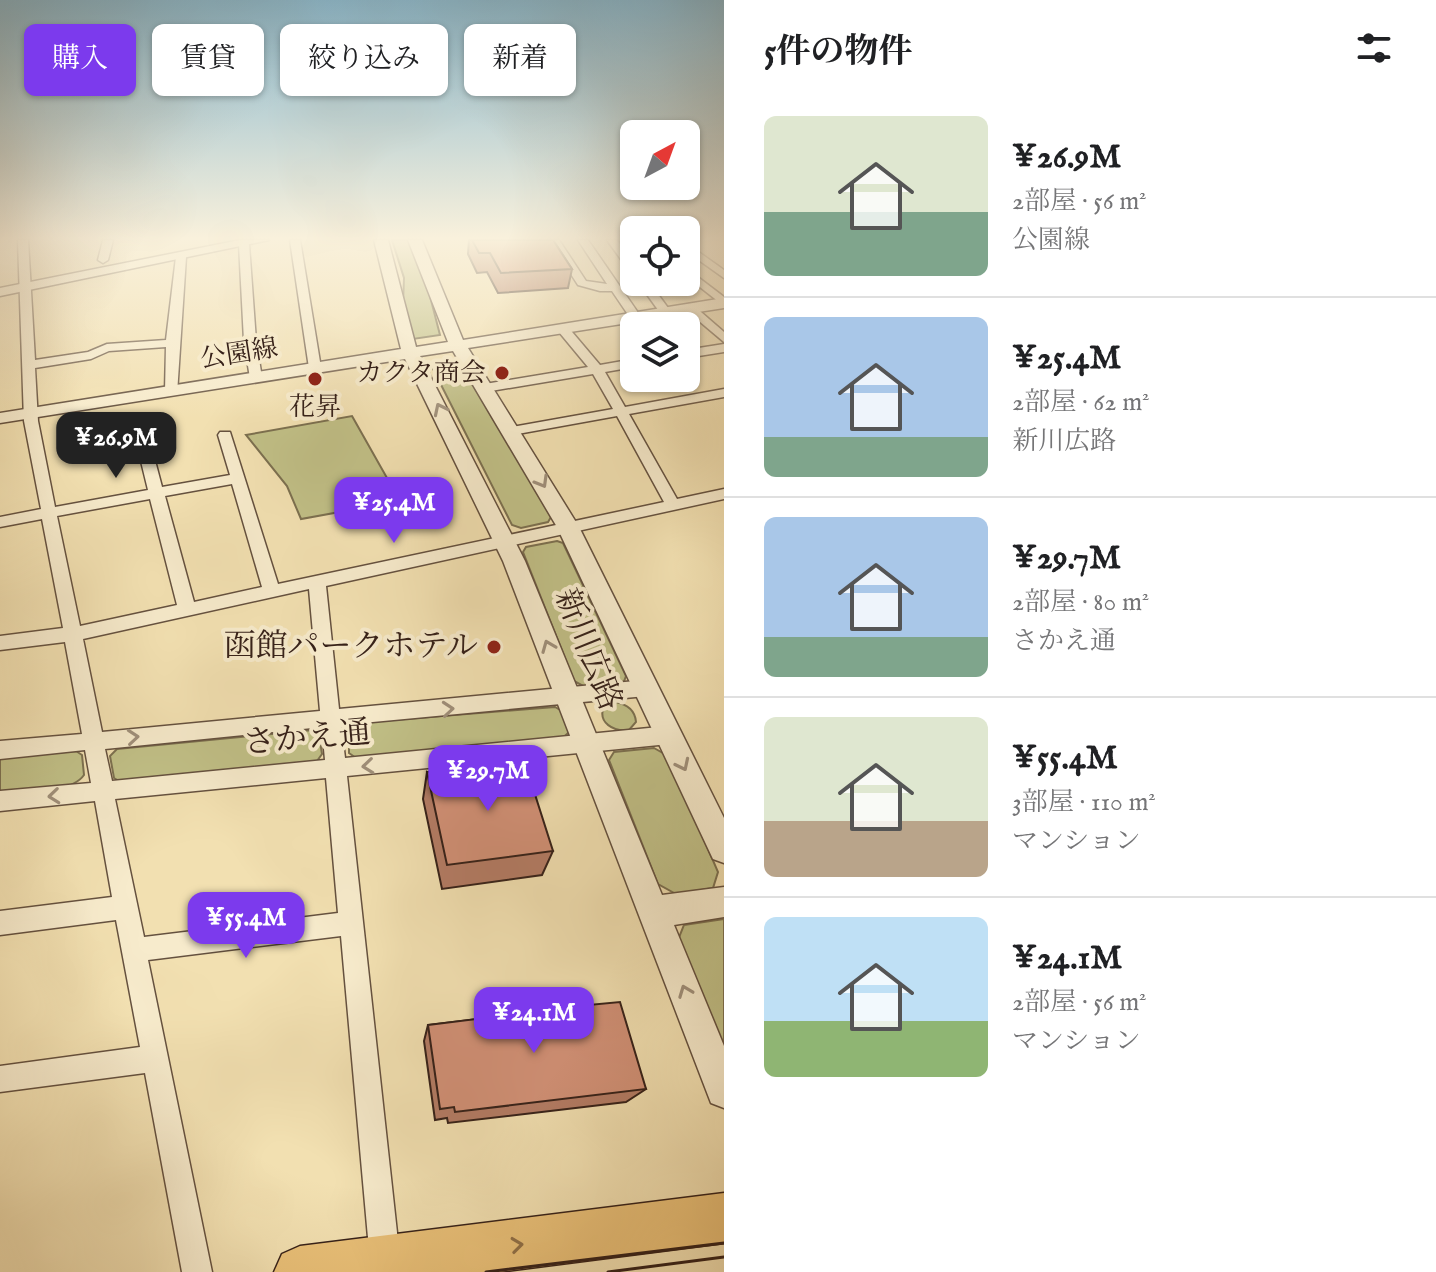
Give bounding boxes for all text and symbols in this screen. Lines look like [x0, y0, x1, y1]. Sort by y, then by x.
chip: 購入 [24, 24, 136, 96]
chip: 賃貸 [152, 24, 264, 96]
chip: 絞り込み [280, 24, 448, 96]
chip: 新着 [464, 24, 576, 96]
icon: filters [1352, 26, 1396, 70]
text: 5件の物件 [764, 31, 912, 74]
north arrow [620, 120, 700, 200]
map controls [620, 120, 700, 392]
text: ¥26.9M [1012, 136, 1121, 179]
icon: home [828, 148, 924, 244]
text: 2部屋 · 56 m² [1012, 185, 1147, 218]
button: locate [620, 216, 700, 296]
text: 公園線 [1012, 224, 1090, 257]
button: layers [620, 312, 700, 392]
street label: 公園線 [198, 332, 280, 376]
text: ¥25.4M [1012, 337, 1121, 380]
icon: home [828, 349, 924, 445]
place label: カクタ商会 [357, 357, 486, 390]
marker: カクタ商会 [493, 364, 511, 382]
marker: 花昇 [306, 370, 324, 388]
text: 2部屋 · 62 m² [1012, 386, 1149, 419]
place label: 花昇 [289, 391, 341, 424]
one-way arrow [435, 403, 450, 418]
pin: ¥26.9M [51, 412, 181, 480]
text: ¥26.9M [74, 421, 158, 454]
text: 新川広路 [1012, 425, 1116, 458]
one-way arrow [532, 473, 548, 488]
pin: ¥25.4M [329, 477, 459, 545]
text: ¥25.4M [352, 486, 436, 519]
text: ¥29.7M [1012, 537, 1121, 580]
icon: home [828, 549, 924, 645]
street label: 新川広路 [544, 583, 630, 717]
text: 2部屋 · 80 m² [1012, 586, 1149, 619]
text: さかえ通 [1012, 625, 1116, 658]
place label: 函館パークホテル [224, 627, 478, 668]
marker: 函館パークホテル [485, 638, 503, 656]
one-way arrow [542, 640, 558, 654]
one-way arrow [442, 701, 455, 718]
street label: さかえ通 [241, 713, 373, 765]
one-way arrow [127, 729, 140, 746]
text: ¥55.4M [1012, 737, 1118, 780]
pin: ¥29.7M [423, 745, 553, 813]
icon: home [828, 749, 924, 845]
text: ¥29.7M [446, 754, 530, 787]
one-way arrow [673, 756, 689, 771]
one-way arrow [361, 757, 374, 774]
text: 3部屋 · 110 m² [1012, 786, 1156, 819]
one-way arrow [47, 787, 60, 804]
text: マンション [1012, 825, 1141, 858]
pin: ¥55.4M [181, 892, 311, 960]
text: ¥55.4M [206, 901, 286, 934]
text: ¥24.1M [1012, 937, 1122, 980]
icon: home [828, 949, 924, 1045]
one-way arrow [678, 985, 695, 999]
text: 2部屋 · 56 m² [1012, 986, 1147, 1019]
pin: ¥24.1M [469, 987, 599, 1055]
text: ¥24.1M [492, 996, 576, 1029]
text: マンション [1012, 1025, 1141, 1058]
one-way arrow [510, 1237, 524, 1254]

